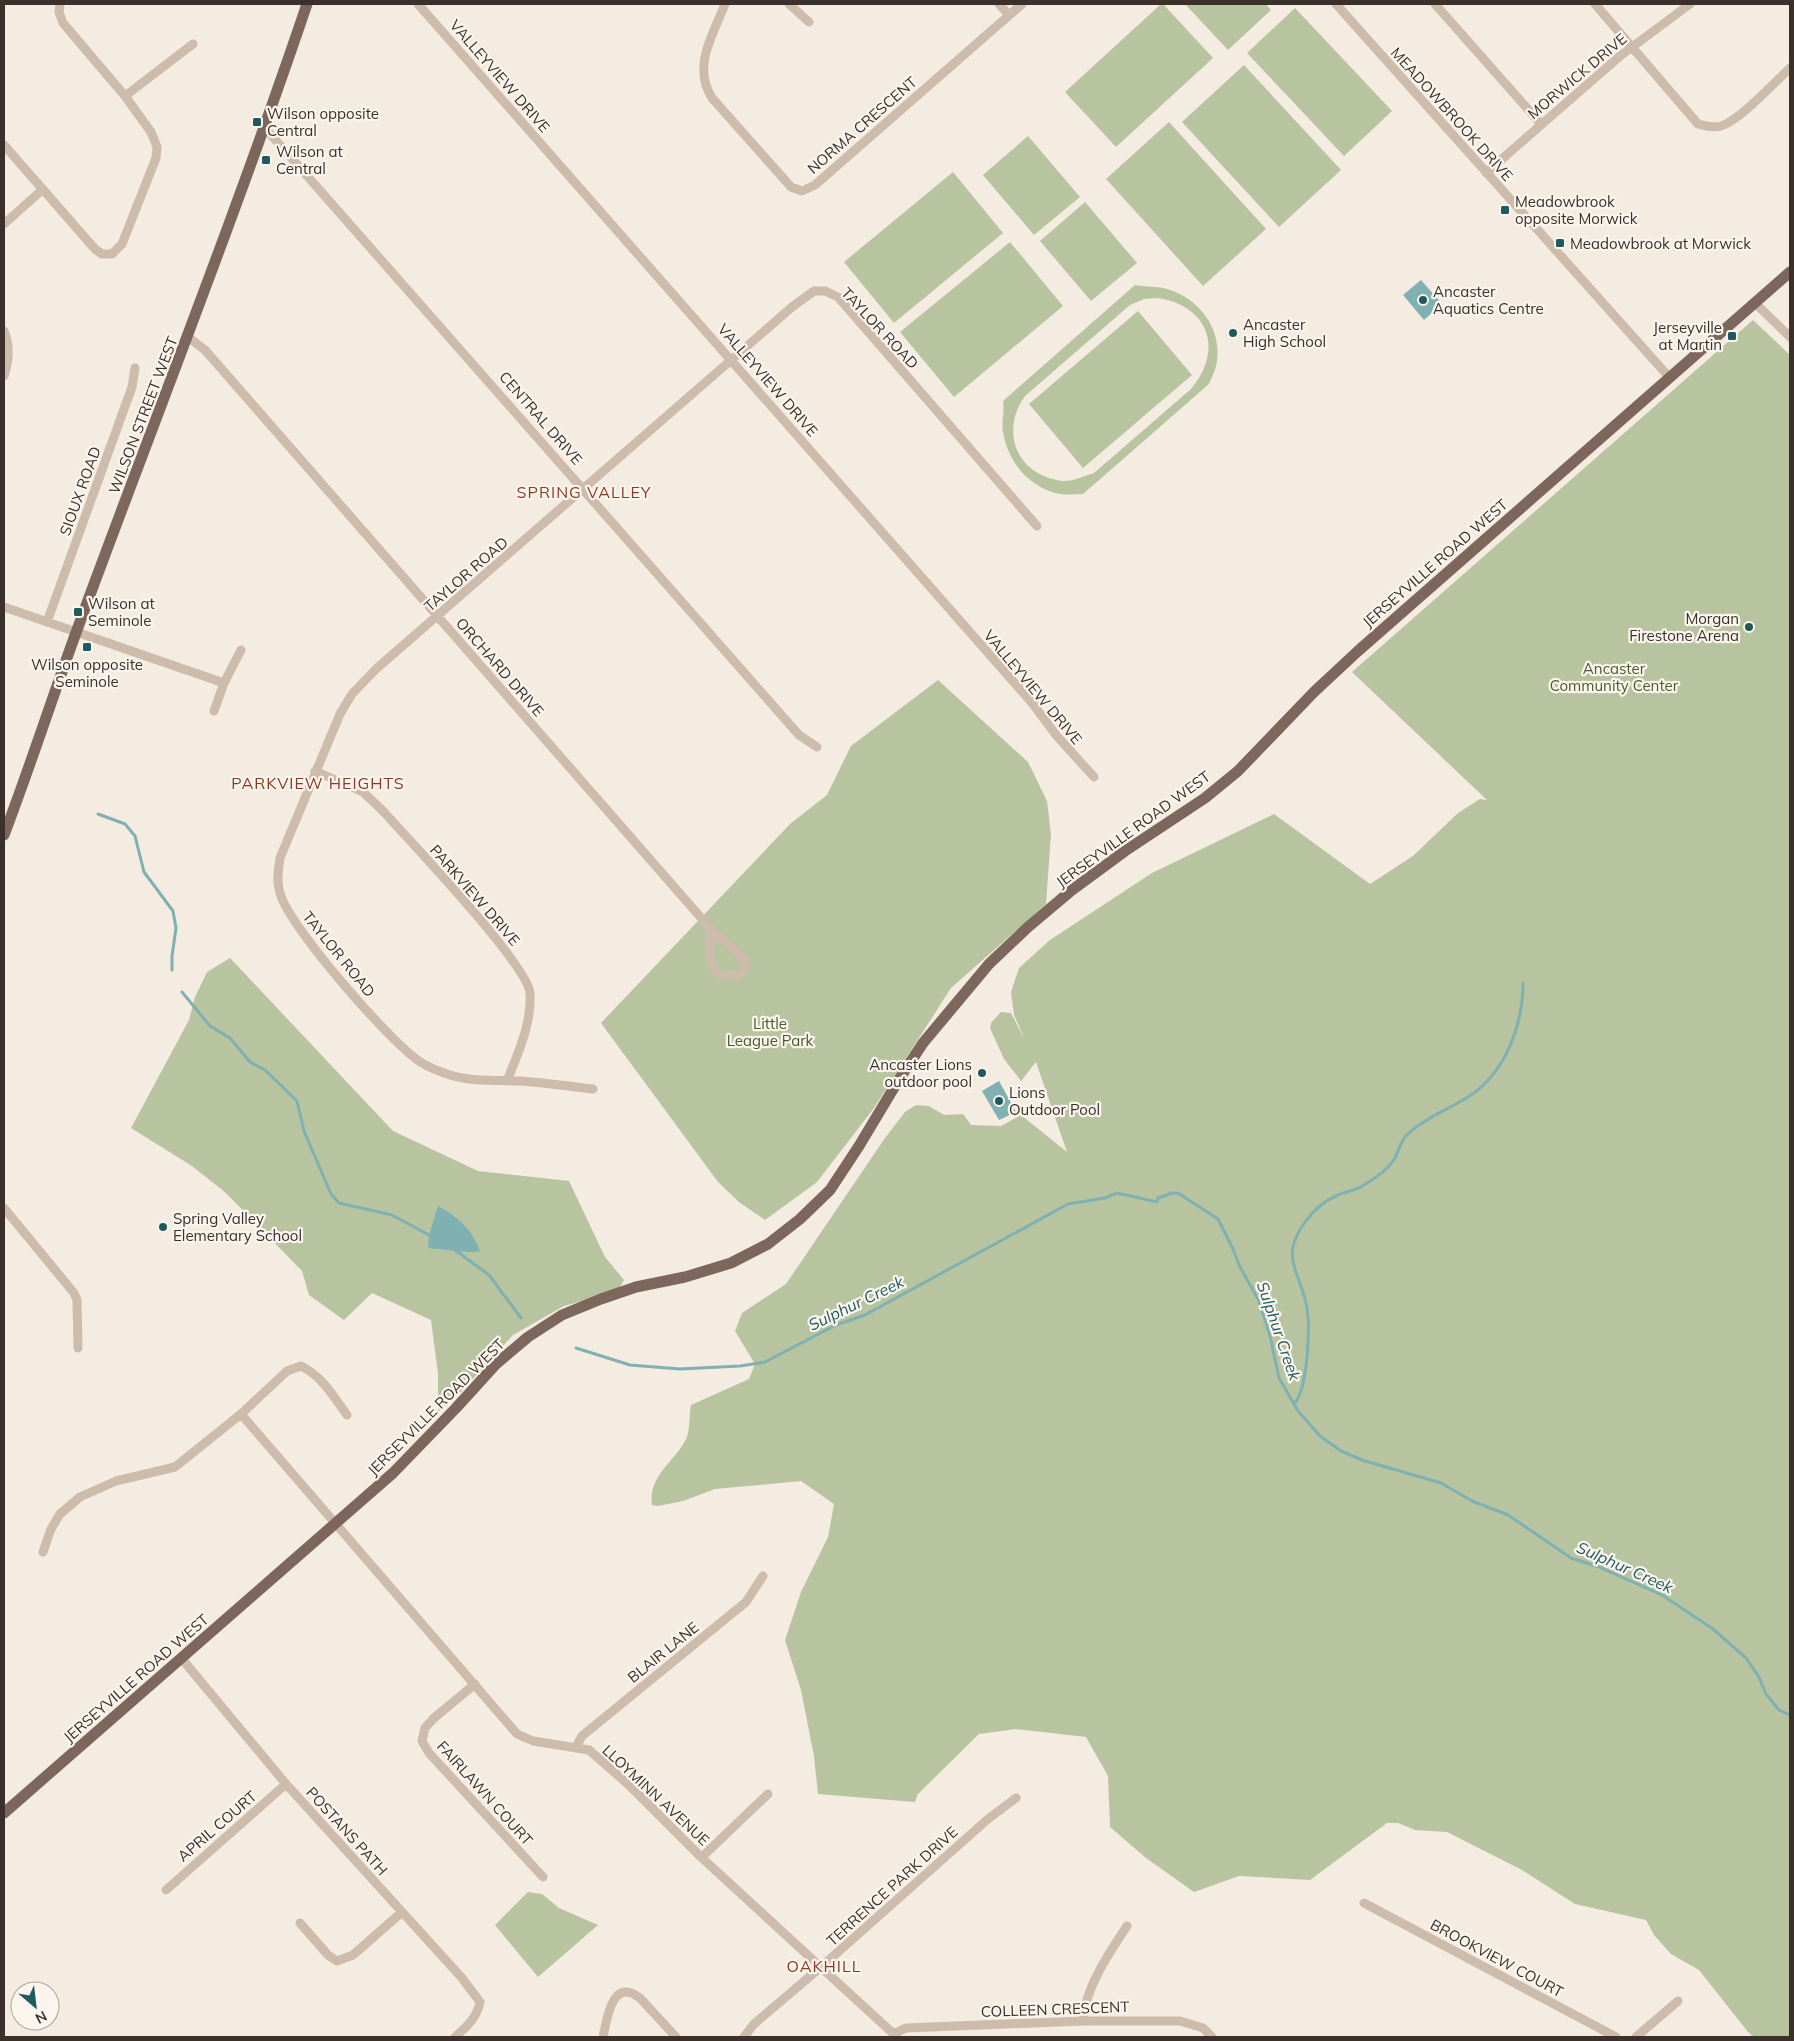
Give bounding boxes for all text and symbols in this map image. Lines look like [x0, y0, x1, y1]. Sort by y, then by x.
street label: VALLEYVIEW DRIVE [446, 16, 554, 136]
street label: MORWICK DRIVE [1524, 29, 1631, 123]
street label: MEADOWBROOK DRIVE [1387, 43, 1517, 185]
street label: NORMA CRESCENT [803, 72, 921, 178]
place label: Wilson opposite Central [267, 104, 379, 140]
marker: Wilson opposite Central [251, 116, 263, 128]
place label: Wilson at Central [276, 142, 343, 178]
marker: Wilson at Central [260, 154, 272, 166]
place label: Meadowbrook opposite Morwick [1515, 192, 1638, 228]
marker: Meadowbrook opposite Morwick [1499, 204, 1511, 216]
place label: Meadowbrook at Morwick [1570, 234, 1751, 253]
marker: Meadowbrook at Morwick [1554, 237, 1566, 249]
place label: Ancaster Aquatics Centre [1433, 282, 1544, 318]
street label: TAYLOR ROAD [837, 283, 923, 373]
marker: Ancaster Aquatics Centre [1417, 294, 1429, 306]
place label: Ancaster High School [1243, 315, 1326, 351]
place label: Jerseyville at Martin [1653, 318, 1722, 354]
street label: VALLEYVIEW DRIVE [714, 320, 822, 440]
marker: Ancaster High School [1227, 327, 1239, 339]
marker: Jerseyville at Martin [1726, 330, 1738, 342]
street label: WILSON STREET WEST [104, 334, 182, 496]
street label: CENTRAL DRIVE [495, 367, 587, 469]
street label: SIOUX ROAD [55, 444, 105, 538]
district label: SPRING VALLEY [517, 482, 651, 502]
street label: JERSEYVILLE ROAD WEST [1358, 495, 1512, 631]
street label: TAYLOR ROAD [420, 532, 512, 616]
place label: Wilson at Seminole [88, 594, 155, 630]
marker: Wilson at Seminole [72, 606, 84, 618]
place label: Morgan Firestone Arena [1629, 609, 1739, 645]
street label: ORCHARD DRIVE [452, 614, 548, 721]
marker: Morgan Firestone Arena [1743, 621, 1755, 633]
street label: VALLEYVIEW DRIVE [980, 626, 1086, 748]
marker: Wilson opposite Seminole [81, 641, 93, 653]
place label: Wilson opposite Seminole [31, 655, 143, 691]
park label: Ancaster Community Center [1550, 659, 1679, 695]
street label: JERSEYVILLE ROAD WEST [1052, 767, 1214, 891]
district label: PARKVIEW HEIGHTS [231, 773, 405, 793]
street label: PARKVIEW DRIVE [426, 841, 524, 950]
street label: TAYLOR ROAD [299, 907, 379, 1001]
park label: Little League Park [727, 1014, 814, 1050]
place label: Ancaster Lions outdoor pool [869, 1055, 972, 1091]
marker: Ancaster Lions outdoor pool [976, 1067, 988, 1079]
place label: Lions Outdoor Pool [1009, 1083, 1100, 1119]
marker: Lions Outdoor Pool [993, 1095, 1005, 1107]
place label: Spring Valley Elementary School [173, 1209, 302, 1245]
marker: Spring Valley Elementary School [157, 1221, 169, 1233]
water label: Sulphur Creek [805, 1271, 908, 1335]
water label: Sulphur Creek [1253, 1279, 1306, 1384]
street label: JERSEYVILLE ROAD WEST [363, 1334, 509, 1480]
water label: Sulphur Creek [1574, 1537, 1677, 1597]
street label: JERSEYVILLE ROAD WEST [59, 1610, 213, 1746]
street label: BLAIR LANE [624, 1617, 703, 1687]
street label: FAIRLAWN COURT [433, 1737, 537, 1849]
street label: LLOYMINN AVENUE [598, 1740, 714, 1850]
street label: POSTANS PATH [302, 1783, 392, 1879]
street label: APRIL COURT [173, 1786, 261, 1866]
street label: TERRENCE PARK DRIVE [822, 1822, 962, 1950]
street label: BROOKVIEW COURT [1427, 1915, 1567, 2001]
district label: OAKHILL [787, 1956, 861, 1976]
north arrow [10, 1981, 60, 2031]
street label: COLLEEN CRESCENT [980, 1997, 1130, 2021]
text: N [32, 2007, 50, 2028]

